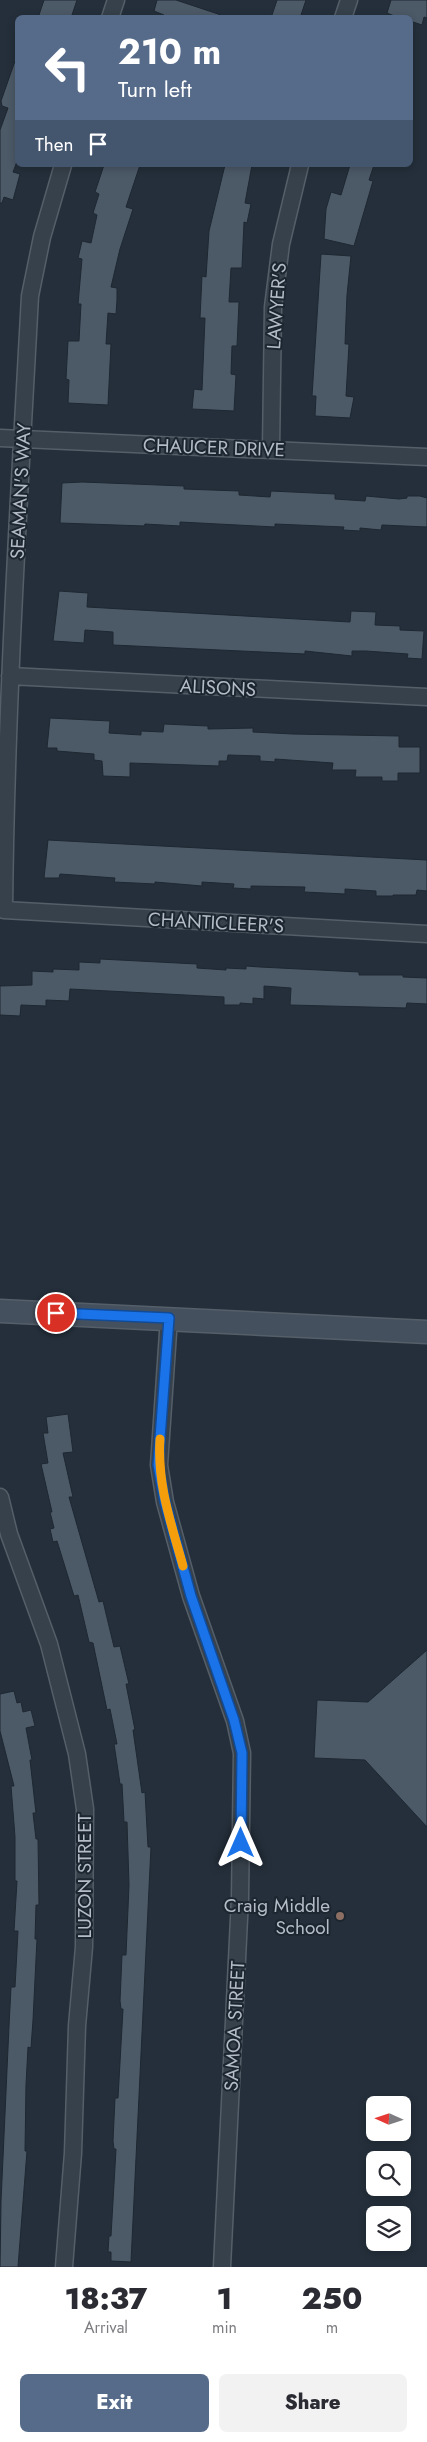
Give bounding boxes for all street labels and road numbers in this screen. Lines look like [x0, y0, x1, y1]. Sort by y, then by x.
street label: LAWYER'S [260, 262, 293, 350]
street label: SEAMAN'S WAY [3, 422, 38, 560]
street label: CHAUCER DRIVE [143, 432, 285, 463]
street label: ALISONS [179, 672, 257, 703]
street label: CHANTICLEER'S [147, 905, 285, 940]
street label: LUZON STREET [71, 1813, 98, 1938]
street label: SAMOA STREET [218, 1960, 251, 2092]

